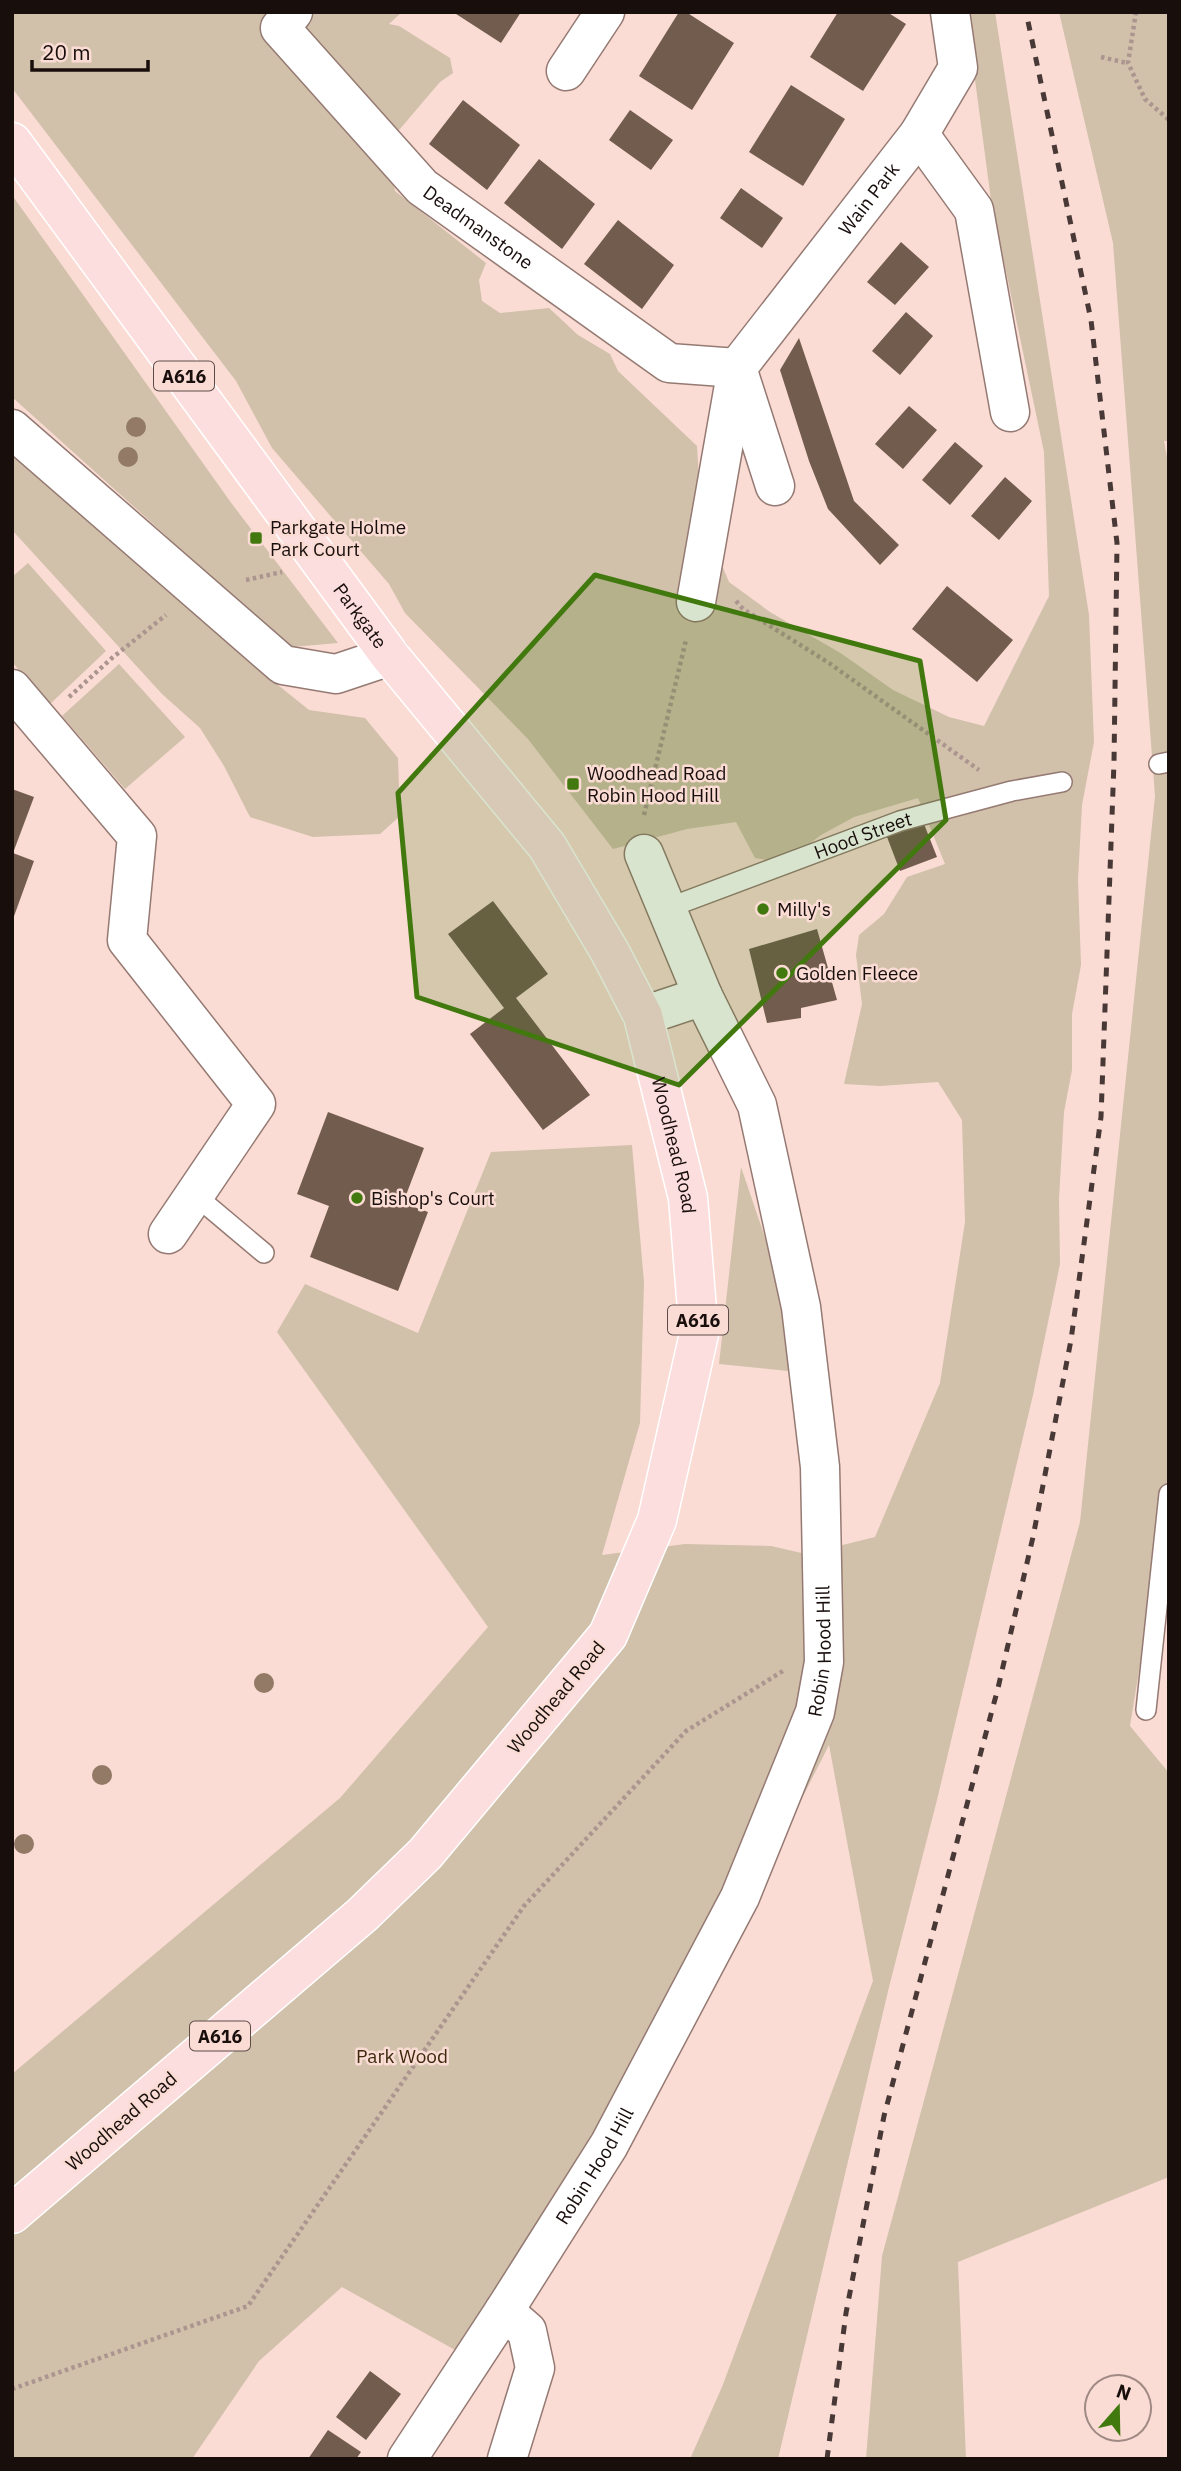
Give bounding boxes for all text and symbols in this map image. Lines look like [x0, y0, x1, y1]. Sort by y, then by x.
scale bar [32, 28, 147, 72]
text: 20 m [42, 38, 91, 66]
street label: Wain Park [833, 158, 904, 240]
street label: Deadmanstone [419, 180, 538, 275]
road number: A616 [154, 362, 214, 390]
place label: Parkgate Holme Park Court [270, 515, 406, 561]
marker: Parkgate Holme Park Court [248, 530, 264, 546]
street label: Parkgate [328, 578, 392, 653]
place label: Woodhead Road Robin Hood Hill [587, 761, 727, 807]
marker: Woodhead Road Robin Hood Hill [565, 776, 581, 792]
street label: Hood Street [811, 806, 914, 864]
place label: Milly's [777, 897, 831, 921]
marker: Milly's [755, 901, 771, 917]
place label: Golden Fleece [796, 961, 918, 985]
marker: Golden Fleece [774, 965, 790, 981]
street label: Woodhead Road [647, 1075, 701, 1214]
place label: Bishop's Court [371, 1186, 495, 1210]
marker: Bishop's Court [349, 1190, 365, 1206]
road number: A616 [668, 1306, 728, 1335]
street label: Robin Hood Hill [802, 1585, 836, 1719]
street label: Woodhead Road [502, 1636, 610, 1758]
road number: A616 [190, 2022, 250, 2050]
park label: Park Wood [356, 2044, 448, 2068]
street label: Woodhead Road [60, 2066, 182, 2176]
street label: Robin Hood Hill [550, 2103, 639, 2229]
north arrow [1083, 2373, 1153, 2443]
text: N [1113, 2378, 1134, 2406]

